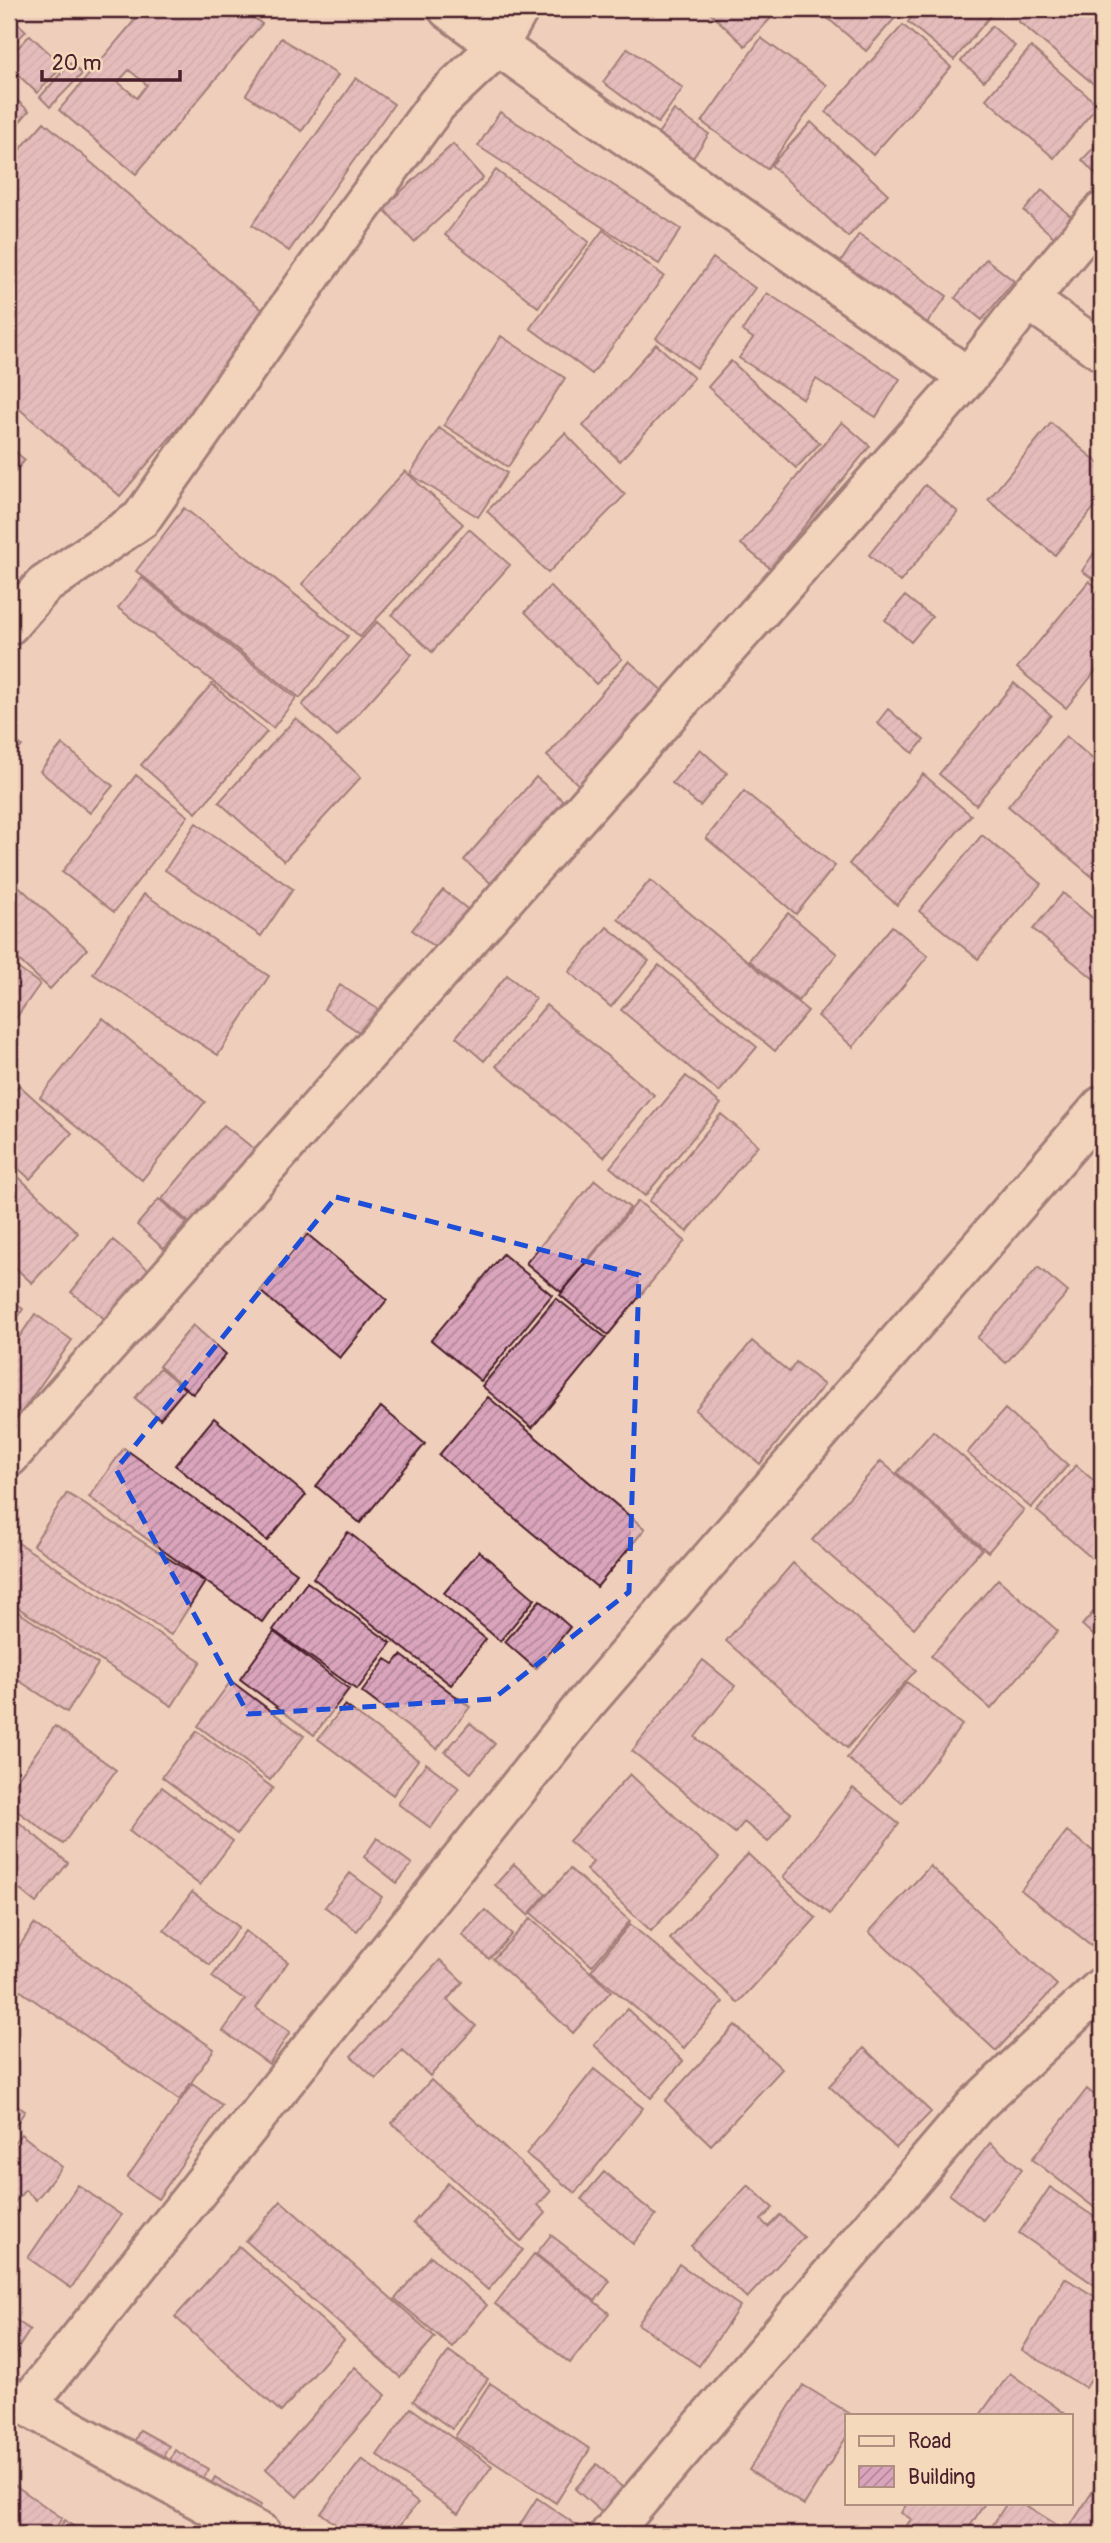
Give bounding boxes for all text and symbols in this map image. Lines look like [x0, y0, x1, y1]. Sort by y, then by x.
scale bar [42, 38, 180, 82]
text: 20 m [52, 50, 101, 77]
legend [845, 2414, 1072, 2504]
text: Road [908, 2428, 952, 2455]
text: Building [908, 2464, 975, 2491]

